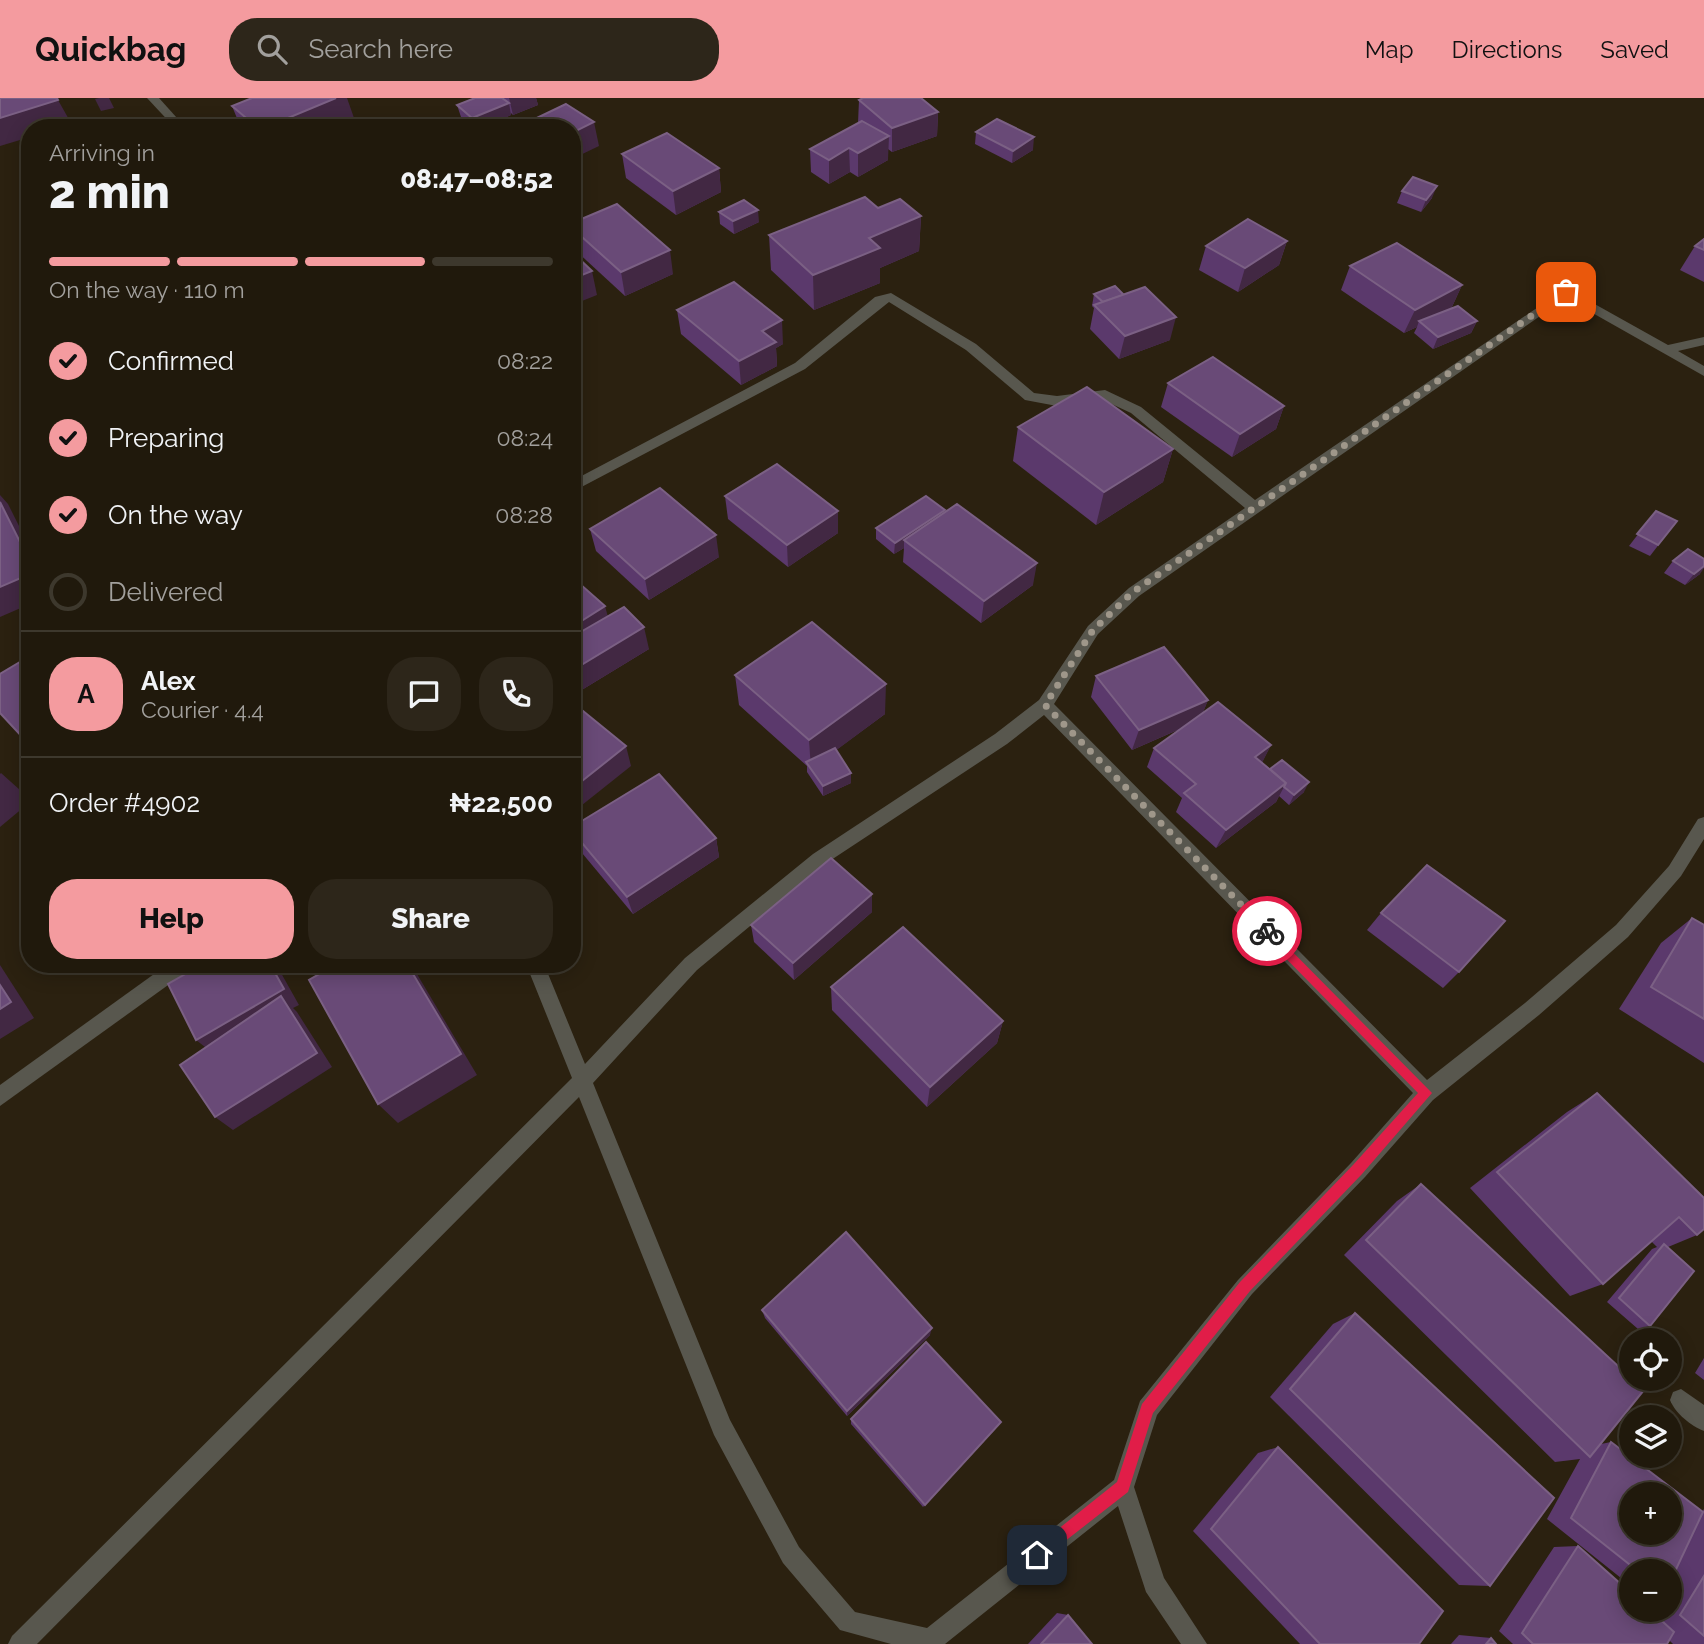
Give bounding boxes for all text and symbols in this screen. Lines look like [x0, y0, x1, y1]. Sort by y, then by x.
search box [229, 18, 719, 81]
text: Quickbag [35, 30, 187, 69]
icon: search [253, 30, 291, 68]
text: Search here [309, 34, 453, 64]
text: Map [1365, 35, 1414, 64]
text: Directions [1452, 35, 1562, 64]
text: Saved [1600, 35, 1669, 64]
text: Arriving in [49, 139, 155, 166]
text: 08:47–08:52 [400, 164, 553, 194]
text: 2 min [49, 165, 170, 219]
pin [1536, 262, 1596, 322]
icon: bag [1547, 273, 1585, 311]
text: On the way · 110 m [49, 276, 245, 303]
icon: check [49, 342, 87, 380]
text: Confirmed [108, 346, 234, 376]
text: 08:22 [497, 347, 553, 374]
icon: check [49, 419, 87, 457]
text: Preparing [108, 423, 224, 453]
text: 08:24 [496, 424, 553, 451]
icon: check [49, 496, 87, 534]
text: On the way [108, 500, 243, 530]
text: 08:28 [495, 501, 553, 528]
text: Delivered [108, 577, 223, 607]
button: chat [387, 657, 461, 731]
button: phone [479, 657, 553, 731]
text: Alex [141, 666, 196, 696]
text: A [77, 679, 95, 709]
text: Courier · 4.4 [141, 696, 264, 723]
text: Order #4902 [49, 788, 200, 818]
text: ₦22,500 [449, 788, 553, 818]
button: Help [49, 879, 294, 959]
button: Share [308, 879, 553, 959]
courier [1232, 896, 1302, 966]
icon: bike [1248, 912, 1286, 950]
map controls [1619, 1328, 1682, 1622]
button: locate [1619, 1328, 1682, 1391]
button: layers [1619, 1405, 1682, 1468]
button: + [1619, 1482, 1682, 1545]
pin [1007, 1525, 1067, 1585]
icon: home [1018, 1536, 1056, 1574]
button: − [1619, 1559, 1682, 1622]

